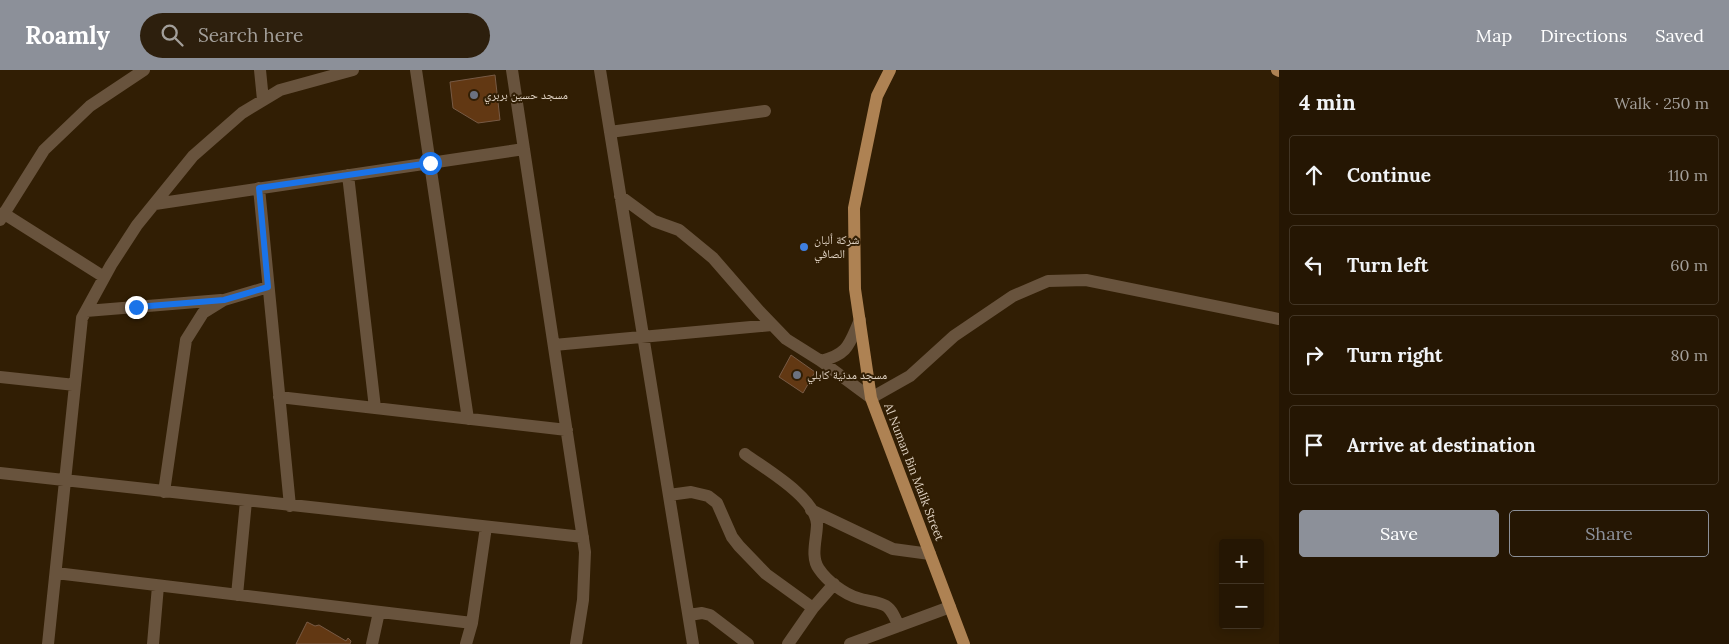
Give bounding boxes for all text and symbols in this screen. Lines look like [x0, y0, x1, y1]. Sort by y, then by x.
search box [140, 13, 490, 58]
text: Roamly [25, 20, 110, 51]
icon: search [158, 21, 186, 49]
text: Search here [198, 23, 303, 47]
text: Map [1476, 24, 1512, 47]
text: Directions [1540, 24, 1627, 47]
text: Saved [1655, 24, 1704, 47]
place label: مسجد حسين بربري [484, 87, 568, 105]
marker: مسجد حسين بربري [468, 89, 480, 101]
text: 4 min [1299, 89, 1356, 116]
text: Walk · 250 m [1614, 93, 1709, 113]
route start [419, 152, 442, 175]
icon: ahead [1300, 161, 1328, 189]
text: Continue [1347, 163, 1431, 187]
text: 110 m [1668, 165, 1708, 185]
place label: شركة ألبان الصافي [814, 232, 859, 264]
marker: شركة ألبان الصافي [798, 241, 810, 253]
icon: left [1300, 251, 1328, 279]
text: Turn left [1347, 253, 1428, 277]
text: 60 m [1670, 255, 1708, 275]
route end [125, 296, 148, 319]
icon: right [1300, 341, 1328, 369]
text: Turn right [1347, 343, 1443, 367]
text: 80 m [1671, 345, 1708, 365]
place label: مسجد مدنية كابلي [807, 367, 887, 385]
marker: مسجد مدنية كابلي [791, 369, 803, 381]
street label: Al Numan Bin Malik Street [881, 400, 948, 543]
icon: arrive [1300, 431, 1328, 459]
text: Arrive at destination [1347, 433, 1536, 457]
button: Save [1299, 510, 1499, 557]
button: Share [1509, 510, 1709, 557]
map controls [1219, 539, 1264, 629]
button: + [1219, 539, 1264, 584]
button: − [1219, 584, 1264, 629]

